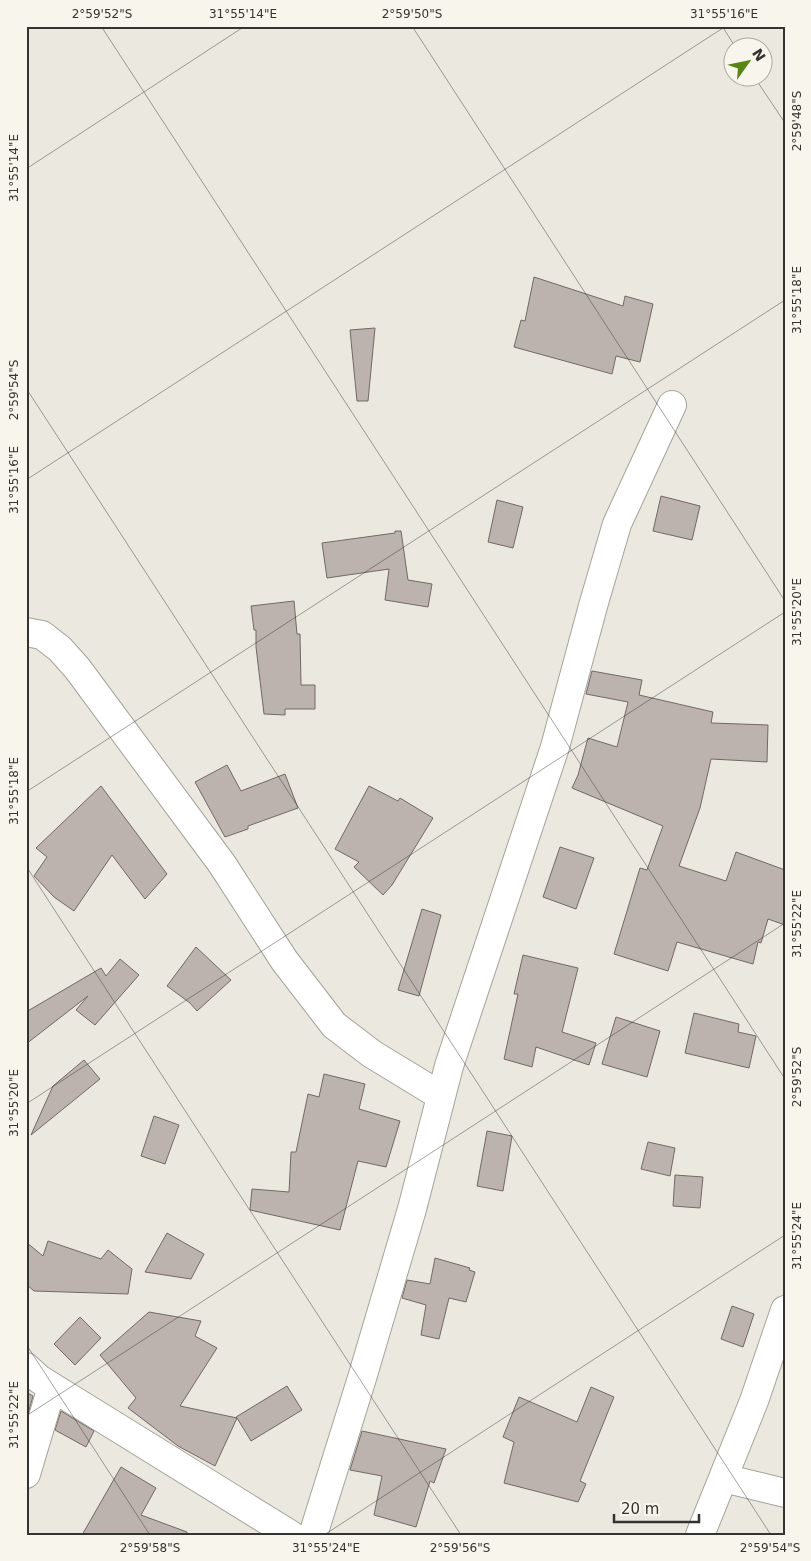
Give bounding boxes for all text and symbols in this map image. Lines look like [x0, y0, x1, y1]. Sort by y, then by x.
text: 2°59'52"S [72, 7, 132, 21]
text: 31°55'14"E [209, 7, 277, 21]
text: 2°59'50"S [382, 7, 442, 21]
text: 31°55'16"E [690, 7, 758, 21]
north arrow [724, 38, 774, 88]
text: N [749, 46, 769, 64]
text: 2°59'48"S [790, 91, 804, 151]
text: 31°55'14"E [7, 134, 21, 202]
text: 31°55'18"E [790, 266, 804, 334]
text: 2°59'54"S [7, 360, 21, 420]
text: 31°55'16"E [7, 446, 21, 514]
text: 31°55'20"E [790, 578, 804, 646]
text: 31°55'18"E [7, 757, 21, 825]
text: 31°55'22"E [790, 890, 804, 958]
text: 2°59'52"S [790, 1047, 804, 1107]
text: 31°55'20"E [7, 1069, 21, 1137]
text: 31°55'24"E [790, 1202, 804, 1270]
text: 31°55'22"E [7, 1381, 21, 1449]
scale bar [614, 1491, 698, 1523]
text: 20 m [621, 1500, 659, 1518]
text: 2°59'58"S [120, 1541, 180, 1555]
text: 31°55'24"E [292, 1541, 360, 1555]
text: 2°59'56"S [430, 1541, 490, 1555]
text: 2°59'54"S [740, 1541, 800, 1555]

